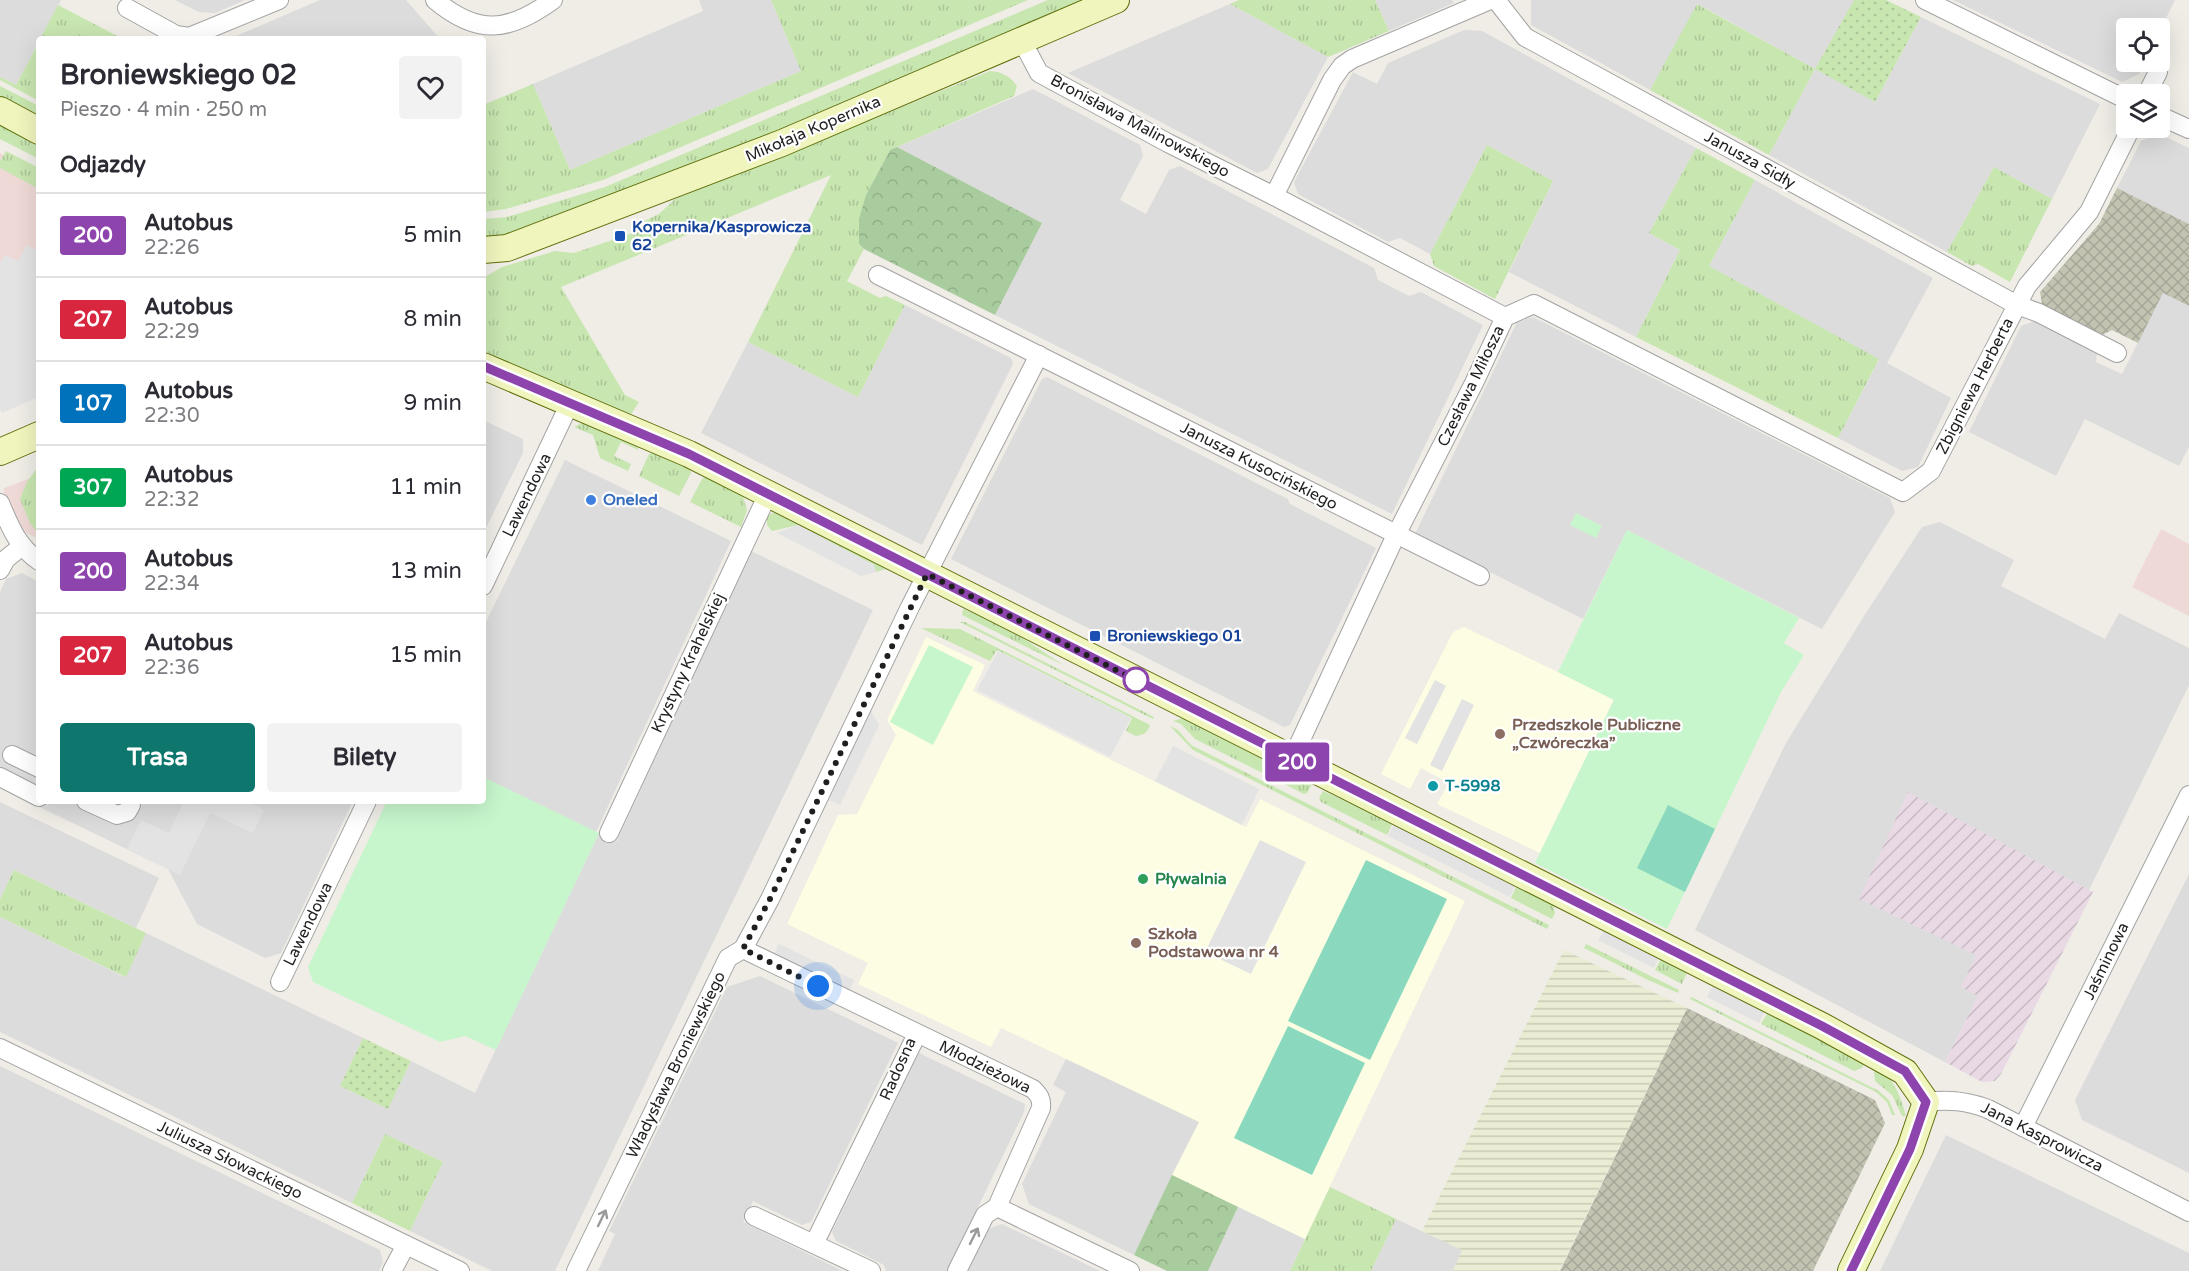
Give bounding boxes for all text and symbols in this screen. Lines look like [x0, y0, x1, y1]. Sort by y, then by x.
map controls [2116, 18, 2170, 138]
button: locate [2116, 18, 2170, 72]
button: heart [399, 56, 462, 119]
text: Broniewskiego 02 [60, 58, 297, 92]
street label: Bronisława Malinowskiego [1047, 70, 1233, 182]
button: layers [2116, 84, 2170, 138]
street label: Mikołaja Kopernika [742, 91, 884, 167]
text: Pieszo · 4 min · 250 m [60, 98, 267, 122]
street label: Janusza Sidły [1701, 127, 1799, 193]
text: Odjazdy [60, 152, 146, 178]
text: Autobus [144, 210, 233, 236]
place label: Kopernika/Kasprowicza 62 [632, 217, 811, 255]
text: 5 min [403, 222, 462, 248]
text: 200 [73, 223, 113, 248]
marker: Kopernika/Kasprowicza 62 [613, 229, 627, 243]
text: 22:26 [144, 236, 199, 260]
text: Autobus [144, 294, 233, 320]
text: 8 min [403, 306, 462, 332]
text: 207 [73, 307, 113, 332]
street label: Zbigniewa Herberta [1932, 315, 2018, 457]
text: 22:29 [144, 320, 199, 344]
street label: Czesława Miłosza [1433, 322, 1509, 450]
text: Autobus [144, 378, 233, 404]
text: 9 min [403, 390, 462, 416]
text: 107 [73, 391, 113, 416]
text: 22:30 [144, 404, 199, 428]
street label: Janusza Kusocińskiego [1177, 418, 1341, 514]
street label: Lawendowa [498, 450, 556, 540]
text: Autobus [144, 462, 233, 488]
text: 11 min [390, 474, 462, 500]
text: 307 [73, 475, 113, 500]
text: 22:32 [144, 488, 199, 512]
place label: Oneled [603, 490, 658, 510]
marker: Oneled [584, 493, 598, 507]
text: Autobus [144, 546, 233, 572]
text: 13 min [390, 558, 462, 584]
text: 200 [73, 559, 113, 584]
text: 22:34 [144, 572, 199, 596]
street label: Krystyny Krahelskiej [647, 590, 729, 736]
place label: Broniewskiego 01 [1107, 626, 1243, 646]
marker: Broniewskiego 01 [1088, 629, 1102, 643]
text: Autobus [144, 630, 233, 656]
text: 15 min [390, 642, 462, 668]
text: 207 [73, 643, 113, 668]
text: 22:36 [144, 656, 199, 680]
unlabelled marker [1123, 667, 1149, 693]
place label: Przedszkole Publiczne „Czwóreczka” [1512, 715, 1681, 753]
button: Trasa [60, 723, 255, 792]
button: Bilety [267, 723, 462, 792]
marker: Przedszkole Publiczne „Czwóreczka” [1493, 727, 1507, 741]
line badge: 200 [1262, 742, 1332, 782]
text: 200 [1277, 750, 1317, 775]
place label: T-5998 [1444, 776, 1500, 796]
marker: T-5998 [1426, 779, 1440, 793]
place label: Pływalnia [1155, 869, 1227, 889]
marker: Pływalnia [1136, 872, 1150, 886]
street label: Lawendowa [279, 879, 337, 969]
street label: Jaśminowa [2079, 919, 2133, 1003]
place label: Szkoła Podstawowa nr 4 [1148, 924, 1279, 962]
marker: Szkoła Podstawowa nr 4 [1129, 936, 1143, 950]
street label: Władysława Broniewskiego [622, 968, 730, 1162]
your location [803, 971, 833, 1001]
street label: Radosna [875, 1035, 921, 1103]
street label: Młodzieżowa [936, 1036, 1034, 1098]
street label: Jana Kasprowicza [1978, 1098, 2106, 1176]
street label: Juliusza Słowackiego [154, 1116, 306, 1204]
one-way arrow [596, 1210, 608, 1228]
one-way arrow [969, 1228, 980, 1246]

